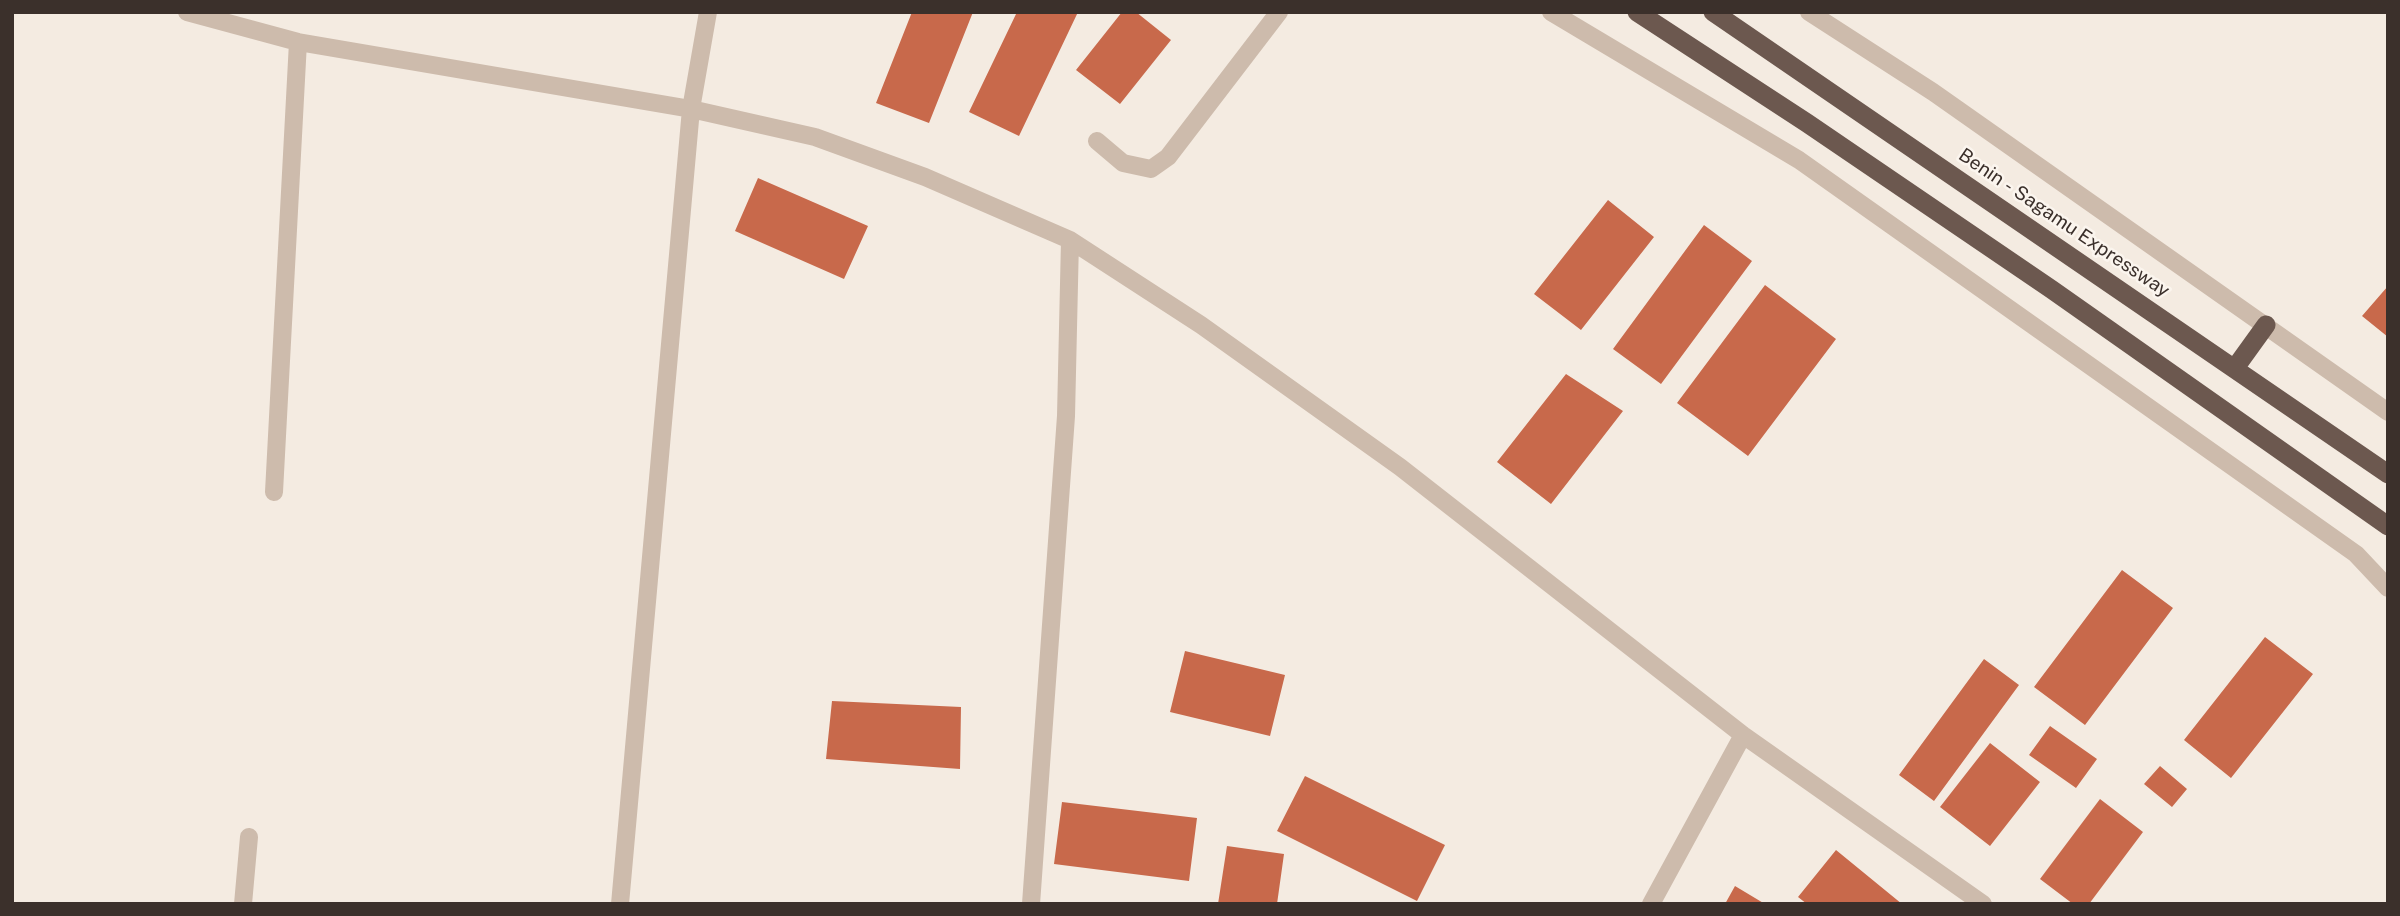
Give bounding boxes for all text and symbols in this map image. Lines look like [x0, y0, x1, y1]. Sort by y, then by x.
street label: Benin - Sagamu Expressway [1954, 144, 2174, 302]

